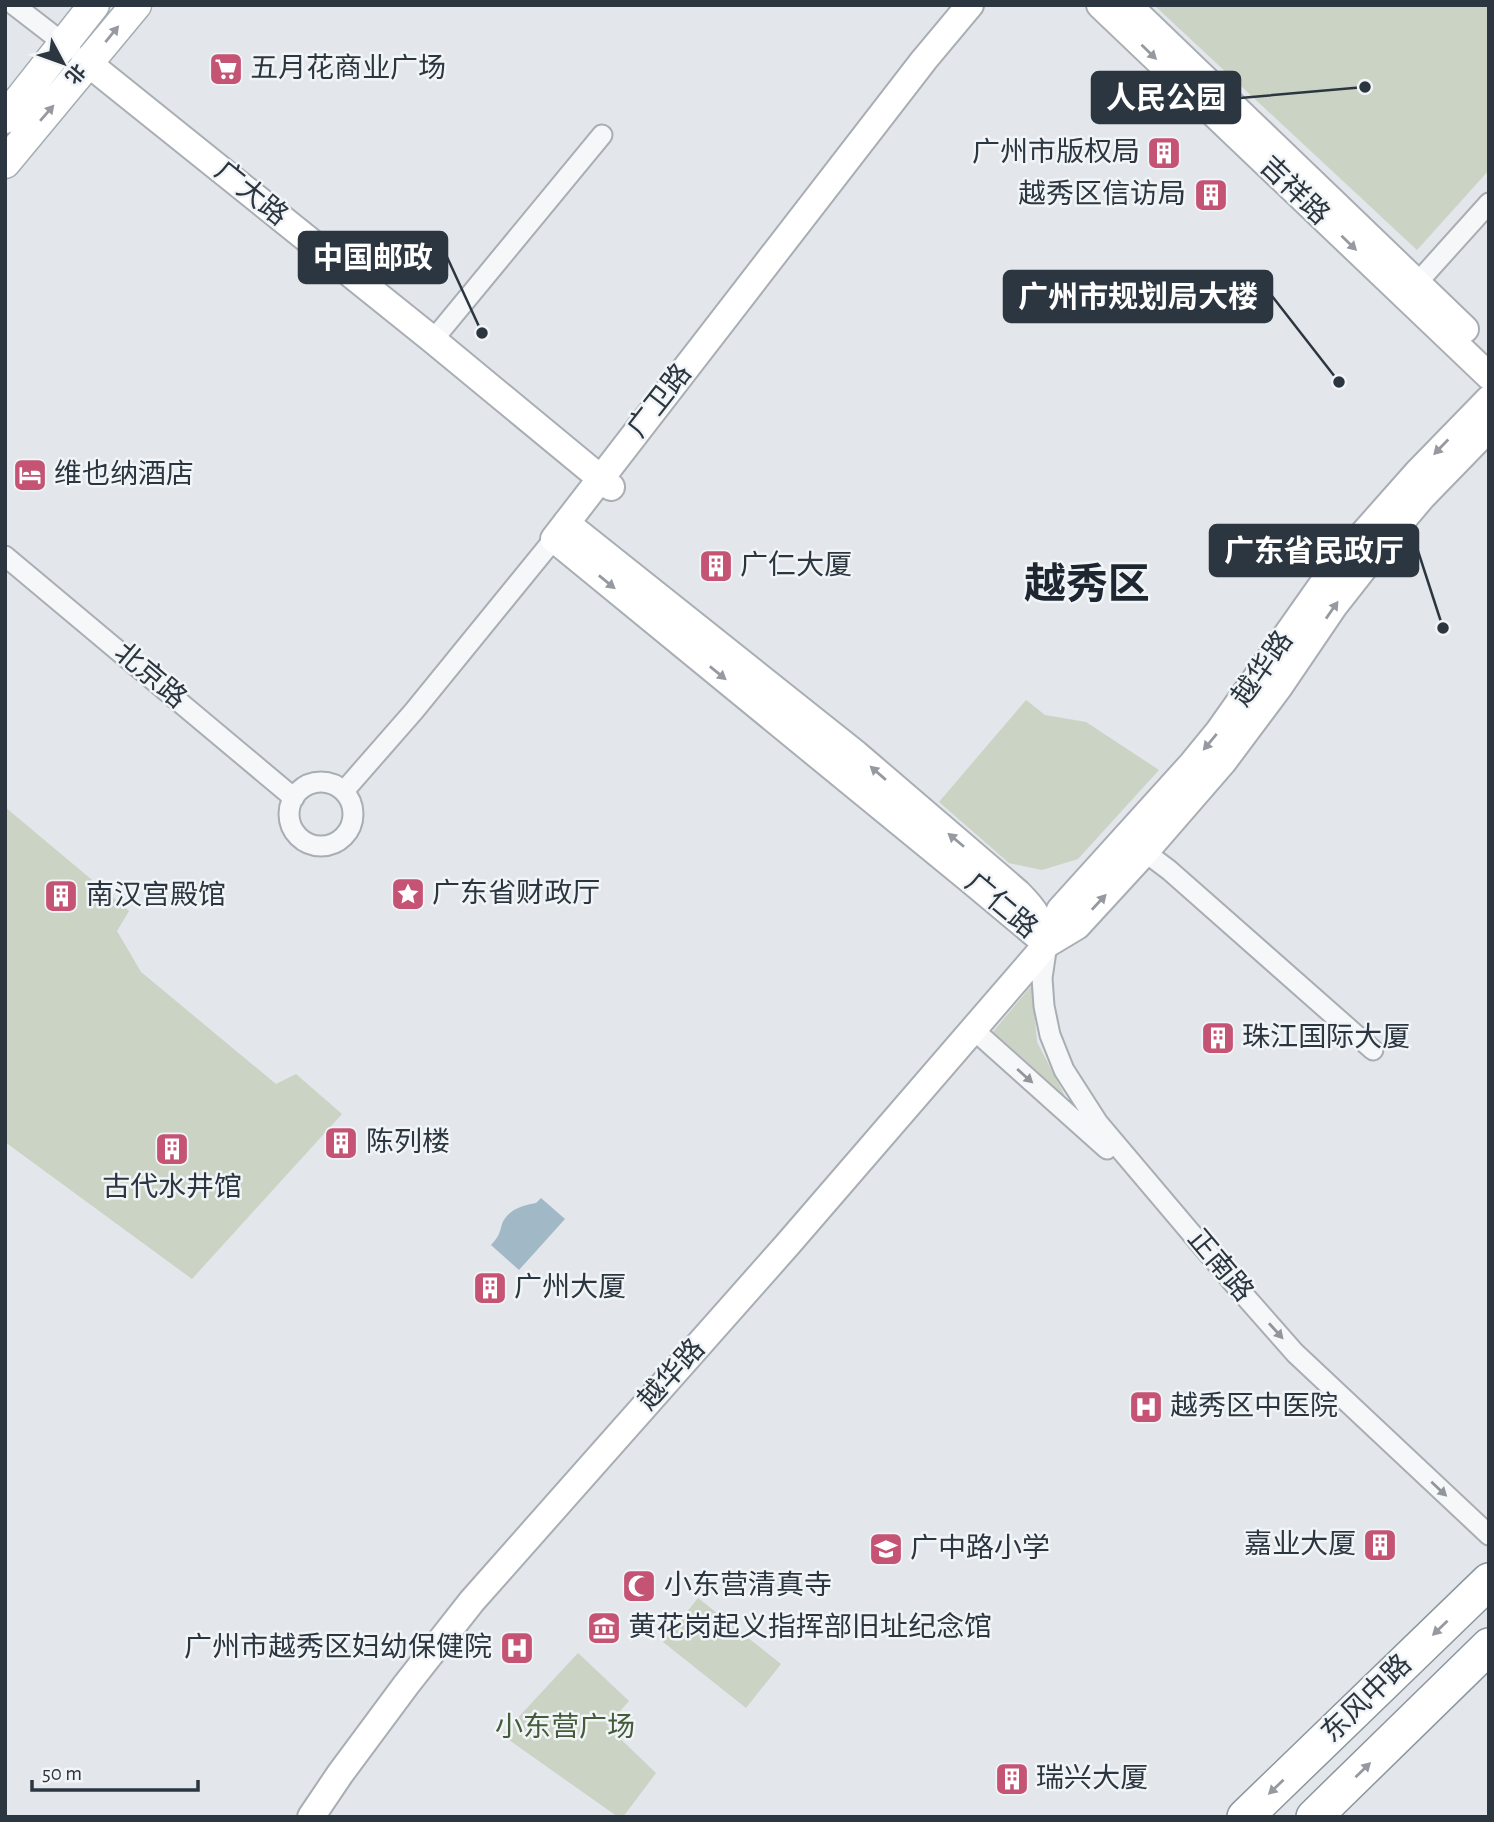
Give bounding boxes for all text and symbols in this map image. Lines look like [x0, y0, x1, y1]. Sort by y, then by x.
one-way arrow [104, 25, 120, 43]
north arrow [28, 28, 98, 98]
one-way arrow [1140, 44, 1157, 60]
supermarket icon: 五月花商业广场 [207, 50, 245, 88]
place label: 五月花商业广场 [250, 53, 446, 83]
text: 北 [61, 60, 89, 87]
callout: 人民公园 [1092, 72, 1240, 123]
text: 人民公园 [1106, 82, 1226, 114]
one-way arrow [39, 104, 55, 122]
building icon: 广州市版权局 [1145, 134, 1183, 172]
place label: 广州市版权局 [972, 137, 1140, 167]
street label: 吉祥路 [1254, 150, 1335, 230]
street label: 广大路 [210, 155, 294, 231]
building icon: 越秀区信访局 [1192, 176, 1230, 214]
place label: 越秀区信访局 [1018, 179, 1186, 209]
callout: 中国邮政 [299, 232, 447, 283]
one-way arrow [1340, 235, 1357, 251]
text: 中国邮政 [313, 242, 433, 274]
callout: 广州市规划局大楼 [1004, 271, 1272, 322]
text: 广州市规划局大楼 [1018, 281, 1258, 313]
street label: 广卫路 [622, 358, 697, 443]
one-way arrow [1433, 438, 1449, 455]
hotel icon: 维也纳酒店 [11, 456, 49, 494]
place label: 维也纳酒店 [54, 459, 194, 489]
callout: 广东省民政厅 [1210, 525, 1418, 576]
text: 广东省民政厅 [1224, 535, 1404, 567]
building icon: 广仁大厦 [697, 547, 735, 585]
place label: 广仁大厦 [740, 550, 852, 580]
district label: 越秀区 [1024, 562, 1150, 606]
one-way arrow [599, 574, 616, 589]
one-way arrow [1325, 601, 1339, 619]
street label: 越华路 [1226, 625, 1299, 711]
street label: 北京路 [109, 637, 192, 714]
one-way arrow [708, 665, 726, 680]
one-way arrow [1203, 733, 1218, 750]
one-way arrow [869, 765, 887, 781]
one-way arrow [948, 833, 965, 848]
street label: 广仁路 [960, 867, 1043, 944]
place icon: 广东省财政厅 [389, 875, 427, 913]
building icon: 南汉宫殿馆 [42, 877, 80, 915]
place label: 广东省财政厅 [432, 878, 600, 908]
place label: 南汉宫殿馆 [86, 880, 226, 910]
one-way arrow [1091, 894, 1107, 911]
building icon: 珠江国际大厦 [1199, 1019, 1237, 1057]
place label: 珠江国际大厦 [1242, 1022, 1410, 1052]
one-way arrow [1016, 1068, 1034, 1084]
building icon: 陈列楼 [322, 1124, 360, 1162]
place label: 陈列楼 [366, 1127, 450, 1157]
building icon: 古代水井馆 [153, 1130, 191, 1168]
place label: 古代水井馆 [102, 1172, 242, 1202]
street label: 正南路 [1182, 1224, 1259, 1307]
building icon: 广州大厦 [471, 1269, 509, 1307]
place label: 广州大厦 [514, 1272, 626, 1302]
one-way arrow [1268, 1322, 1284, 1340]
street label: 越华路 [632, 1333, 711, 1416]
hospital icon: 越秀区中医院 [1127, 1388, 1165, 1426]
place label: 越秀区中医院 [1170, 1391, 1338, 1421]
one-way arrow [1430, 1481, 1447, 1497]
building icon: 嘉业大厦 [1361, 1526, 1399, 1564]
place label: 嘉业大厦 [1244, 1529, 1356, 1559]
school or university icon: 广中路小学 [867, 1530, 905, 1568]
place label: 广中路小学 [910, 1533, 1050, 1563]
mosque icon: 小东营清真寺 [620, 1567, 658, 1605]
place label: 小东营清真寺 [664, 1570, 832, 1600]
museum icon: 黄花岗起义指挥部旧址纪念馆 [585, 1609, 623, 1647]
place label: 黄花岗起义指挥部旧址纪念馆 [628, 1611, 992, 1642]
one-way arrow [1432, 1620, 1449, 1636]
hospital icon: 广州市越秀区妇幼保健院 [498, 1629, 536, 1667]
place label: 广州市越秀区妇幼保健院 [184, 1632, 492, 1662]
street label: 东风中路 [1316, 1649, 1417, 1748]
park label: 小东营广场 [495, 1712, 635, 1742]
scale bar [32, 1748, 198, 1792]
building icon: 瑞兴大厦 [993, 1760, 1031, 1798]
one-way arrow [1355, 1761, 1372, 1778]
text: 50 m [42, 1763, 82, 1784]
place label: 瑞兴大厦 [1036, 1763, 1148, 1793]
one-way arrow [1268, 1778, 1285, 1795]

